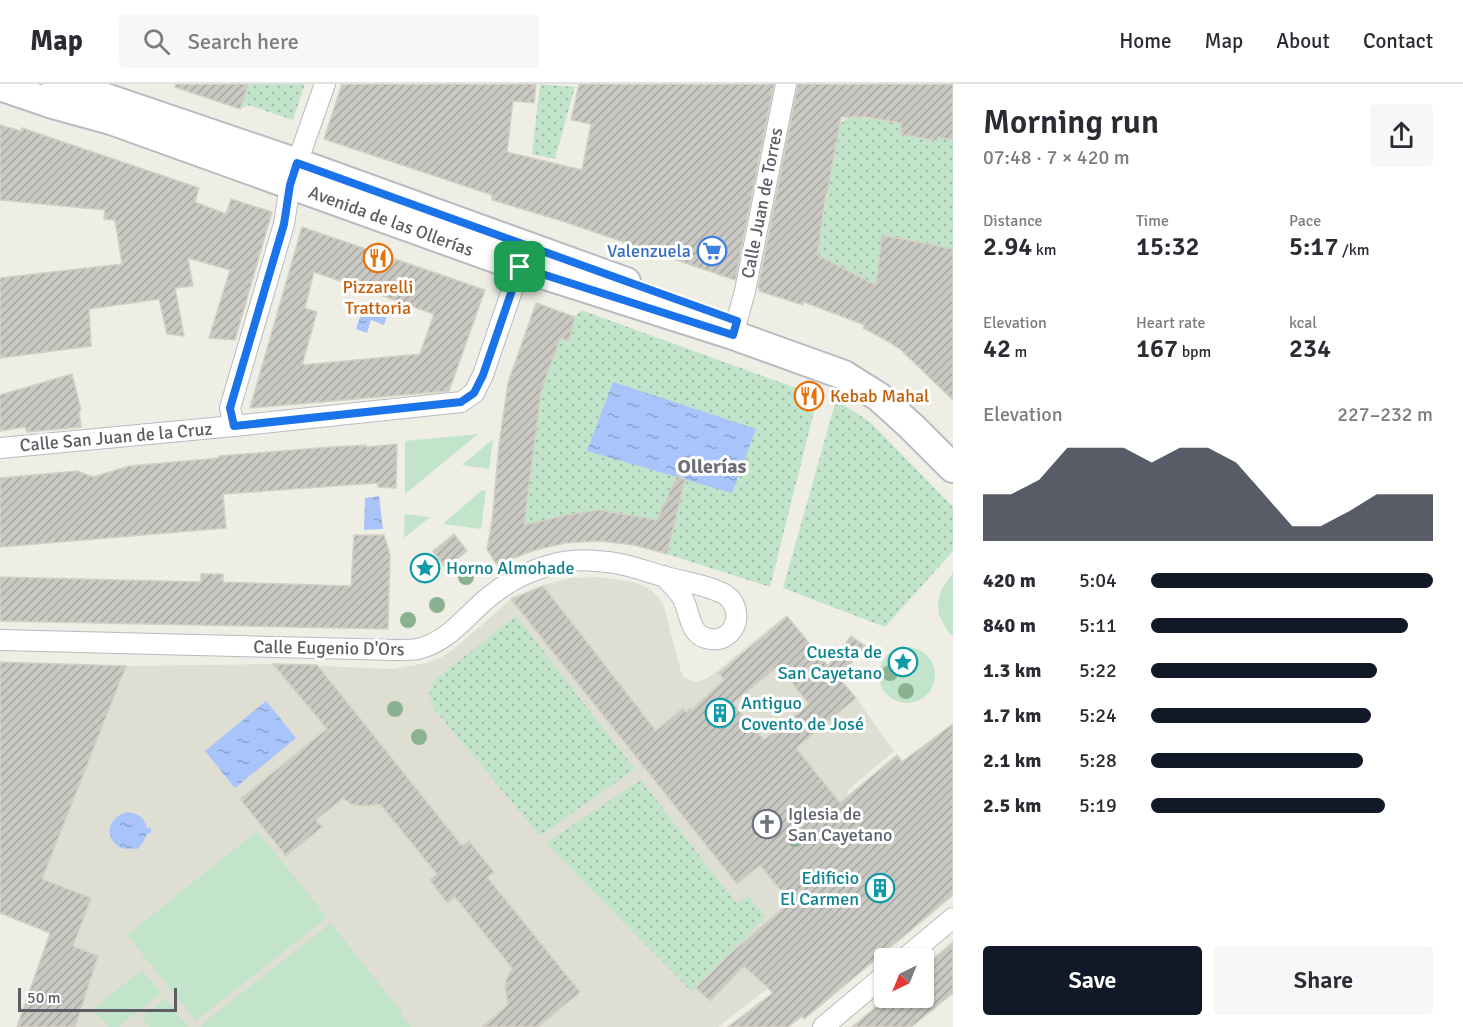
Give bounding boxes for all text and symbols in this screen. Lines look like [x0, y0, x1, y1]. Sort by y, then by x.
search box [119, 14, 539, 68]
text: Map [30, 24, 83, 58]
icon: search [140, 25, 173, 58]
text: Search here [188, 28, 299, 55]
text: Home [1119, 28, 1172, 54]
text: Map [1205, 28, 1243, 54]
text: About [1276, 28, 1330, 54]
text: Contact [1363, 28, 1433, 54]
text: Morning run [983, 102, 1159, 143]
button: share [1370, 104, 1433, 167]
street label: Calle Juan de Torres [737, 126, 787, 280]
text: 07:48 · 7 × 420 m [983, 145, 1130, 170]
street label: Avenida de las Ollerías [306, 181, 476, 261]
text: Distance [983, 211, 1043, 231]
text: Time [1136, 211, 1169, 231]
text: Pace [1289, 211, 1321, 231]
text: 2.94 [983, 231, 1032, 263]
text: 15:32 [1136, 231, 1200, 263]
text: 5:17 [1289, 231, 1338, 263]
supermarket icon: Valenzuela [696, 235, 728, 267]
place label: Valenzuela [607, 240, 691, 262]
text: km [1032, 240, 1057, 260]
text: /km [1338, 240, 1370, 260]
pin [494, 241, 545, 292]
restaurant icon: Pizzarelli Trattoria [362, 242, 394, 274]
icon: arrive [503, 250, 536, 283]
place label: Pizzarelli Trattoria [343, 276, 413, 319]
text: Elevation [983, 313, 1047, 333]
text: Heart rate [1136, 313, 1205, 333]
text: kcal [1289, 313, 1317, 333]
text: 42 [983, 333, 1011, 365]
text: 167 [1136, 333, 1178, 365]
text: 234 [1289, 333, 1331, 365]
text: m [1011, 342, 1027, 362]
text: bpm [1178, 342, 1211, 362]
restaurant icon: Kebab Mahal [793, 380, 825, 412]
place label: Kebab Mahal [830, 385, 929, 407]
text: Elevation [983, 402, 1063, 427]
text: 227–232 m [1337, 402, 1433, 427]
street label: Calle San Juan de la Cruz [19, 418, 213, 456]
district label: Ollerías [678, 454, 747, 479]
place icon: Horno Almohade [409, 552, 441, 584]
place label: Horno Almohade [446, 557, 575, 579]
text: 420 m [983, 568, 1036, 593]
text: 5:04 [1079, 568, 1117, 593]
text: 840 m [983, 613, 1036, 638]
text: 5:11 [1079, 613, 1117, 638]
street label: Calle Eugenio D'Ors [253, 636, 405, 660]
place label: Cuesta de San Cayetano [778, 641, 882, 684]
place icon: Cuesta de San Cayetano [887, 646, 919, 678]
text: 1.3 km [983, 658, 1041, 683]
text: 5:22 [1079, 658, 1117, 683]
place label: Antiguo Covento de José [741, 692, 864, 735]
building icon: Antiguo Covento de José [704, 697, 736, 729]
text: 1.7 km [983, 703, 1041, 728]
text: 5:24 [1079, 703, 1117, 728]
text: 2.1 km [983, 748, 1041, 773]
text: 5:28 [1079, 748, 1117, 773]
text: 2.5 km [983, 793, 1041, 818]
text: 5:19 [1079, 793, 1117, 818]
place label: Iglesia de San Cayetano [788, 803, 892, 846]
church icon: Iglesia de San Cayetano [751, 808, 783, 840]
place label: Edificio El Carmen [780, 867, 859, 910]
building icon: Edificio El Carmen [864, 872, 896, 904]
button: Save [983, 946, 1202, 1015]
button: Share [1214, 946, 1433, 1015]
north arrow [874, 948, 934, 1008]
map controls [874, 948, 934, 1008]
scale bar [18, 985, 177, 1012]
text: 50 m [27, 988, 61, 1008]

